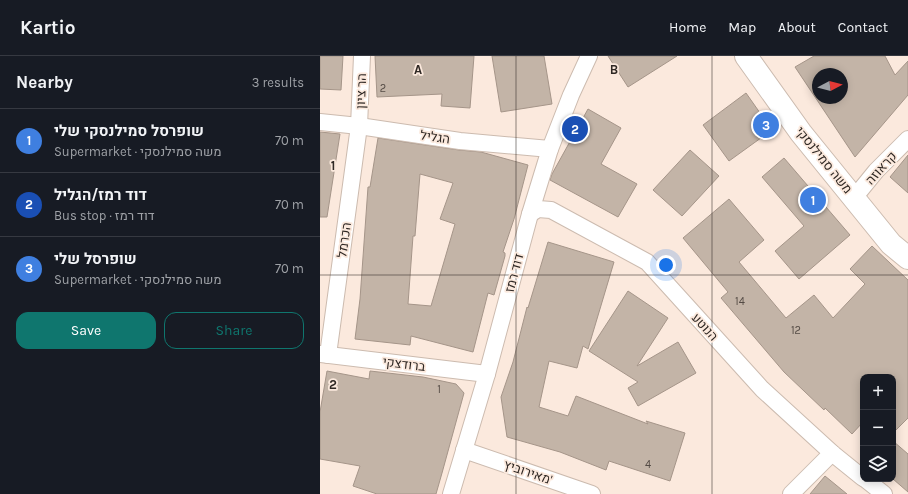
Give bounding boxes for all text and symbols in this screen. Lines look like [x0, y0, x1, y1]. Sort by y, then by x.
text: Kartio [20, 17, 75, 39]
text: Home [669, 19, 706, 36]
text: Map [728, 19, 756, 36]
text: About [778, 19, 816, 36]
text: Contact [838, 19, 888, 36]
text: A [414, 62, 422, 77]
text: B [610, 62, 618, 77]
north arrow [812, 68, 848, 104]
text: Nearby [16, 72, 73, 92]
street label: הר ציון [353, 73, 369, 109]
text: 3 results [252, 75, 304, 90]
house number: 2 [380, 82, 386, 95]
pin: 3 [753, 110, 779, 140]
pin: 2 [562, 114, 588, 144]
text: שופרסל סמילנסקי שלי [54, 122, 204, 140]
street label: משה סמילנסקי [793, 124, 855, 196]
street label: הגליל [419, 127, 451, 147]
text: 1 [27, 133, 31, 148]
text: 70 m [275, 133, 304, 148]
text: Supermarket · משה סמילנסקי [54, 144, 222, 159]
street label: קראוזה [862, 149, 900, 187]
text: 1 [331, 158, 335, 173]
pin: 1 [800, 185, 826, 215]
text: דוד רמז/הגליל [54, 186, 147, 204]
text: 2 [25, 197, 33, 212]
text: 70 m [275, 197, 304, 212]
text: Bus stop · דוד רמז [54, 208, 155, 223]
street label: הכרמל [334, 221, 354, 259]
text: שופרסל שלי [54, 250, 137, 268]
street label: דוד רמז [502, 252, 526, 294]
your location [656, 255, 676, 275]
text: 3 [25, 261, 33, 276]
text: 70 m [275, 261, 304, 276]
text: Supermarket · משה סמילנסקי [54, 272, 222, 287]
house number: 14 [735, 295, 745, 308]
street label: הנוטע [689, 310, 721, 344]
button: Save [16, 312, 156, 349]
button: Share [164, 312, 304, 349]
house number: 12 [791, 324, 801, 337]
street label: ברודצקי [382, 354, 426, 374]
map controls [860, 374, 896, 482]
button: + [860, 374, 896, 410]
text: 2 [329, 377, 337, 392]
house number: 1 [437, 383, 441, 396]
button: − [860, 410, 896, 446]
button: layers [860, 446, 896, 482]
street label: מאירוביץ' [502, 457, 554, 487]
house number: 4 [645, 458, 651, 471]

